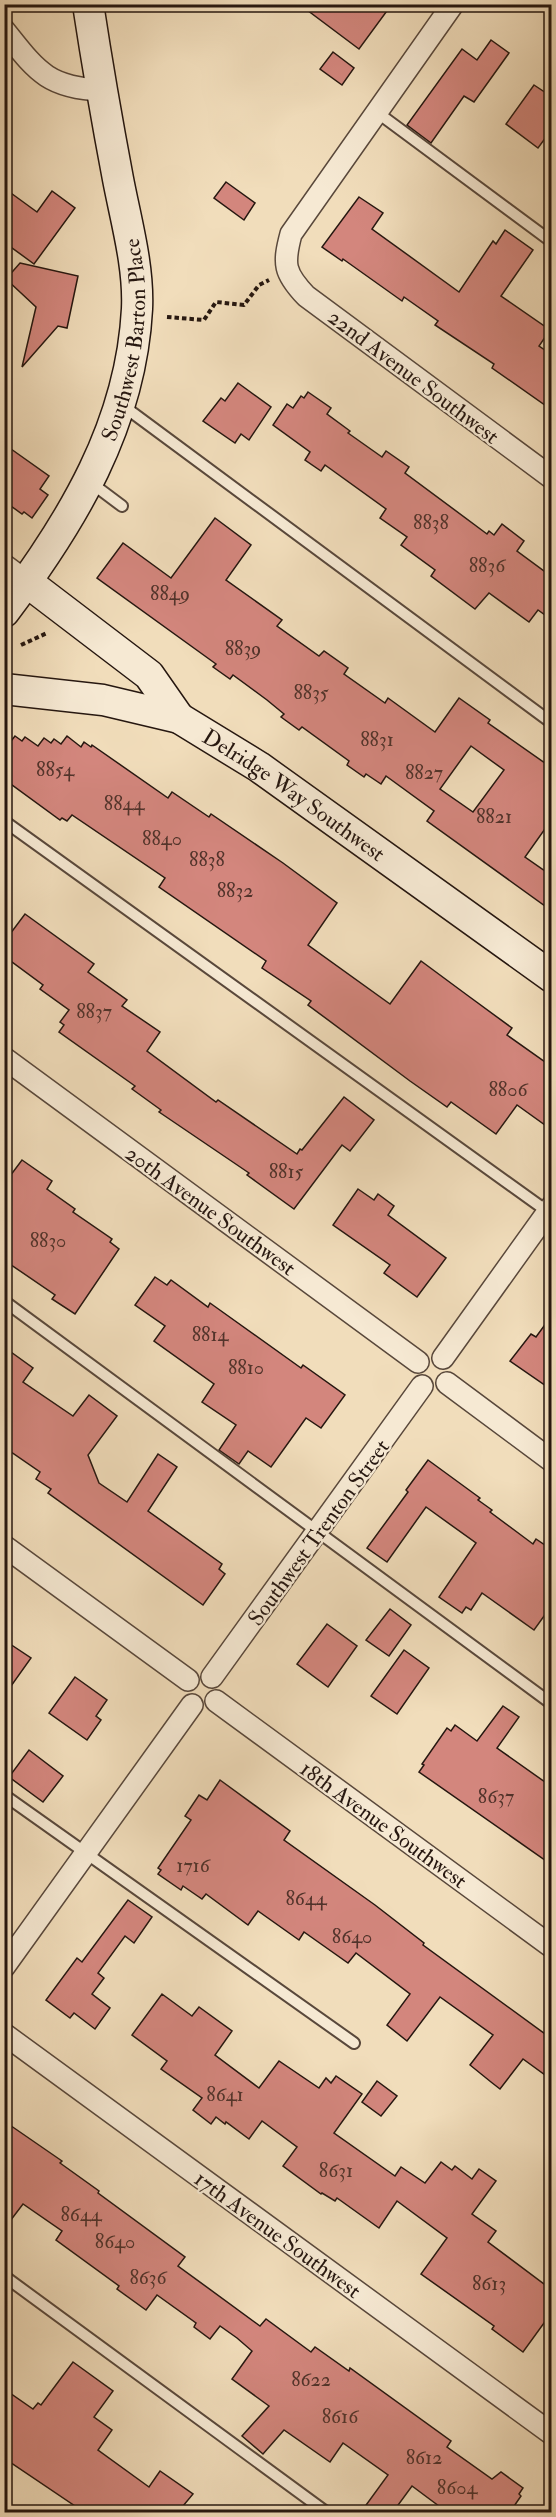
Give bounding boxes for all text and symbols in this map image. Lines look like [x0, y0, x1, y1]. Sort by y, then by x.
street label: Southwest Barton Place [95, 236, 152, 445]
street label: 22nd Avenue Southwest [322, 303, 505, 450]
house number: 8838 [413, 510, 449, 535]
house number: 8836 [469, 553, 506, 578]
house number: 8849 [150, 581, 190, 606]
house number: 8839 [225, 636, 261, 661]
house number: 8835 [293, 680, 329, 705]
street label: Delridge Way Southwest [197, 723, 390, 868]
house number: 8831 [360, 727, 394, 752]
house number: 8854 [36, 757, 75, 782]
house number: 8827 [405, 760, 443, 785]
house number: 8844 [104, 791, 145, 816]
house number: 8821 [476, 804, 512, 829]
house number: 8840 [142, 826, 182, 851]
house number: 8838 [189, 847, 225, 872]
house number: 8832 [217, 878, 253, 903]
house number: 8837 [76, 999, 112, 1024]
house number: 8806 [488, 1077, 528, 1102]
street label: 20th Avenue Southwest [120, 1140, 301, 1282]
house number: 8815 [269, 1159, 304, 1184]
house number: 8830 [30, 1228, 66, 1253]
house number: 8814 [192, 1322, 230, 1347]
house number: 8810 [228, 1355, 264, 1380]
street label: Southwest Trenton Street [242, 1434, 396, 1631]
street label: 18th Avenue Southwest [294, 1755, 472, 1895]
house number: 8637 [478, 1784, 514, 1809]
house number: 1716 [176, 1853, 211, 1878]
house number: 8644 [285, 1886, 328, 1911]
house number: 8640 [332, 1924, 372, 1949]
house number: 8641 [206, 2082, 244, 2107]
house number: 8631 [319, 2158, 353, 2183]
street label: 17th Avenue Southwest [189, 2165, 366, 2305]
house number: 8644 [60, 2202, 103, 2227]
house number: 8640 [95, 2229, 135, 2254]
house number: 8636 [129, 2265, 168, 2290]
house number: 8613 [472, 2271, 506, 2296]
house number: 8622 [291, 2367, 331, 2392]
house number: 8616 [322, 2404, 359, 2429]
house number: 8612 [406, 2445, 442, 2470]
house number: 8604 [437, 2475, 478, 2500]

